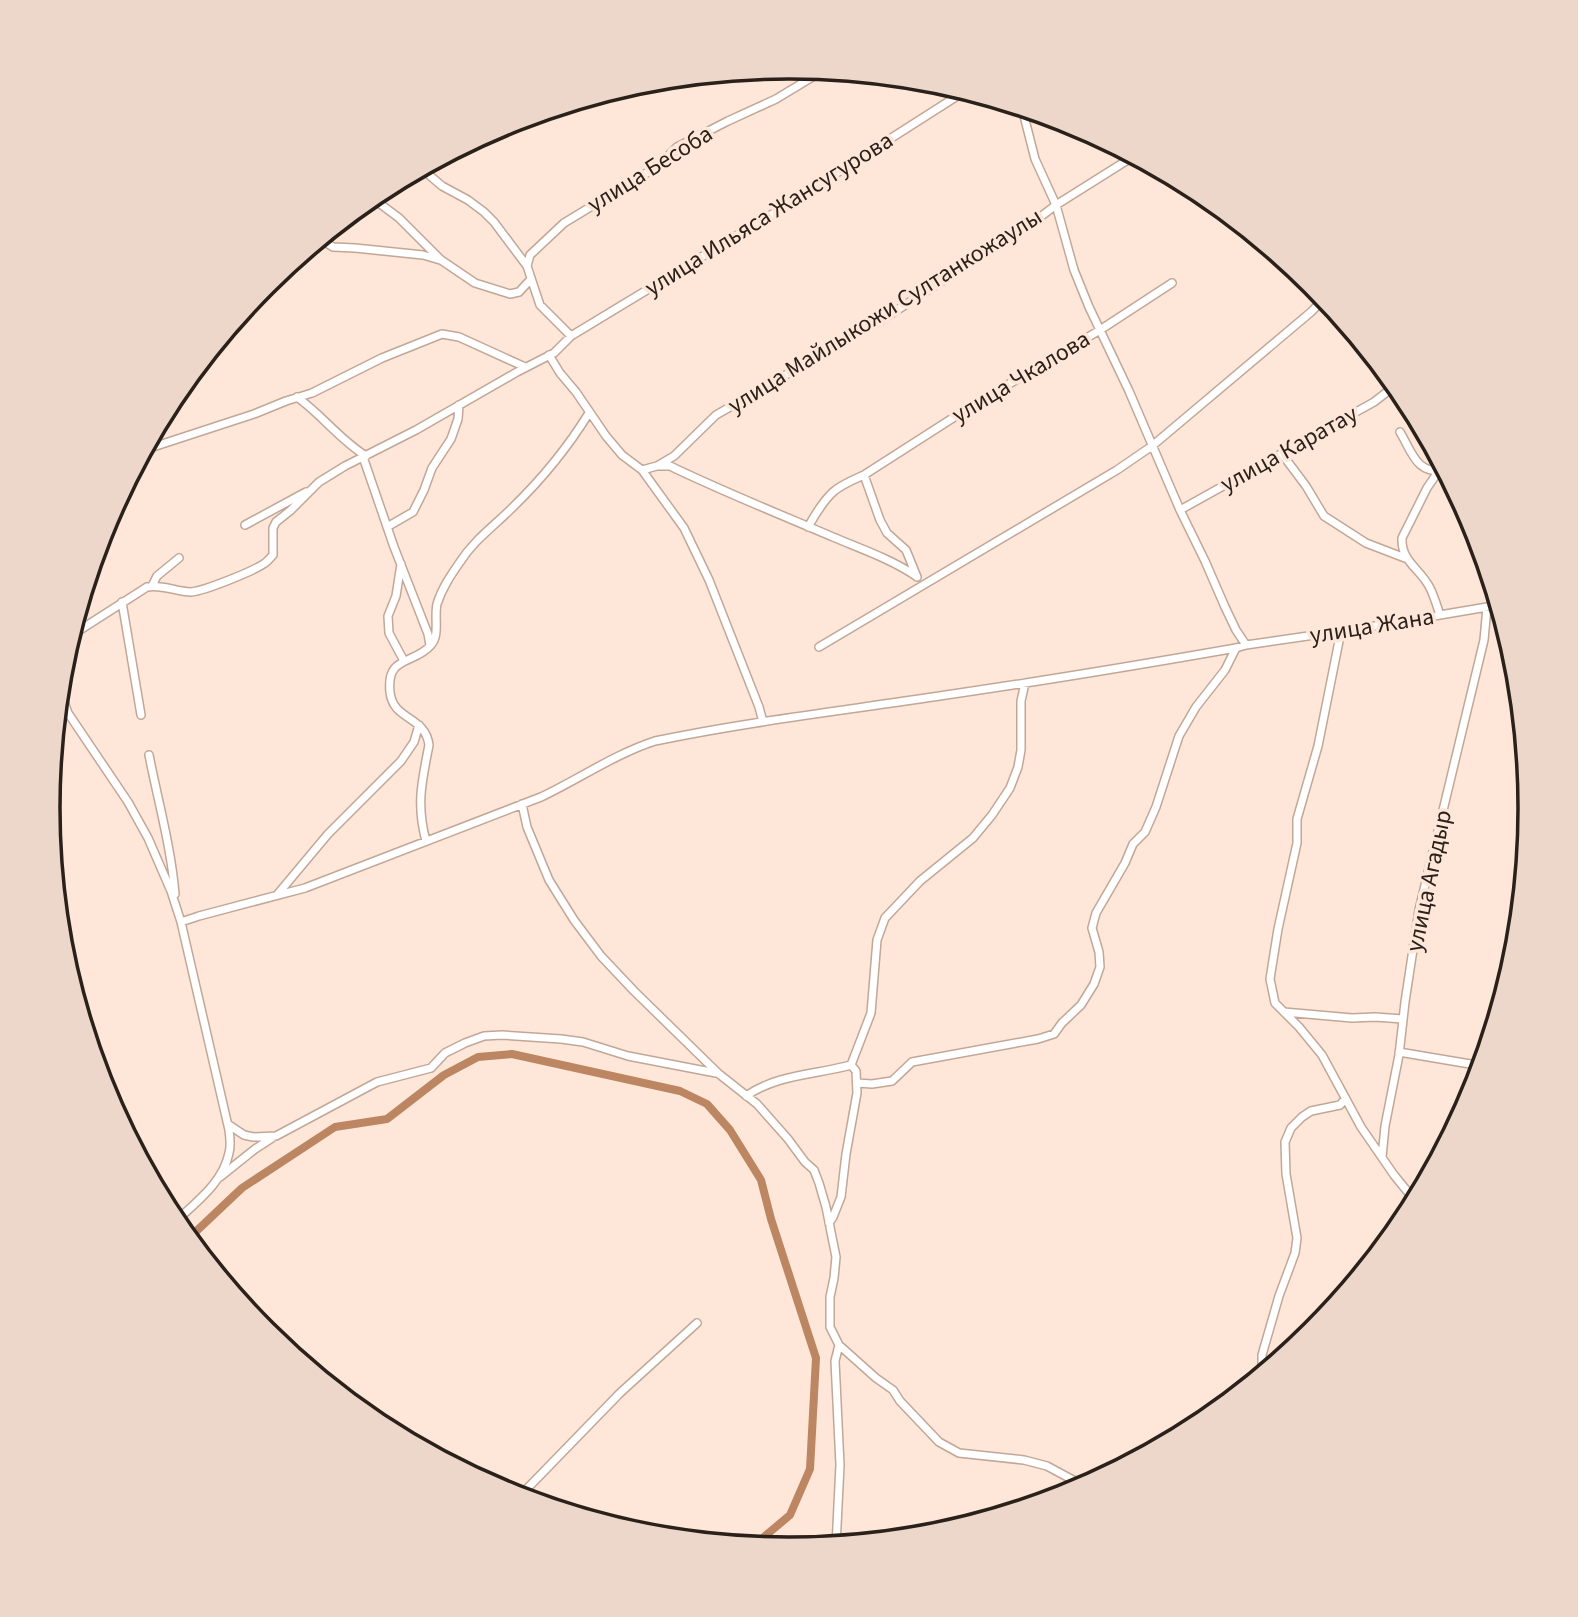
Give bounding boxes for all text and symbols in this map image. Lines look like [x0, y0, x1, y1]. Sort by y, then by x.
street label: улица Бесоба [581, 117, 719, 221]
street label: улица Ильяса Жансугурова [638, 123, 900, 305]
street label: улица Майлыкожи Султанкожаулы [721, 199, 1049, 423]
street label: улица Чкалова [945, 322, 1097, 432]
street label: улица Каратау [1214, 397, 1364, 501]
street label: улица Жана [1307, 599, 1437, 653]
street label: улица Агадыр [1397, 807, 1461, 955]

